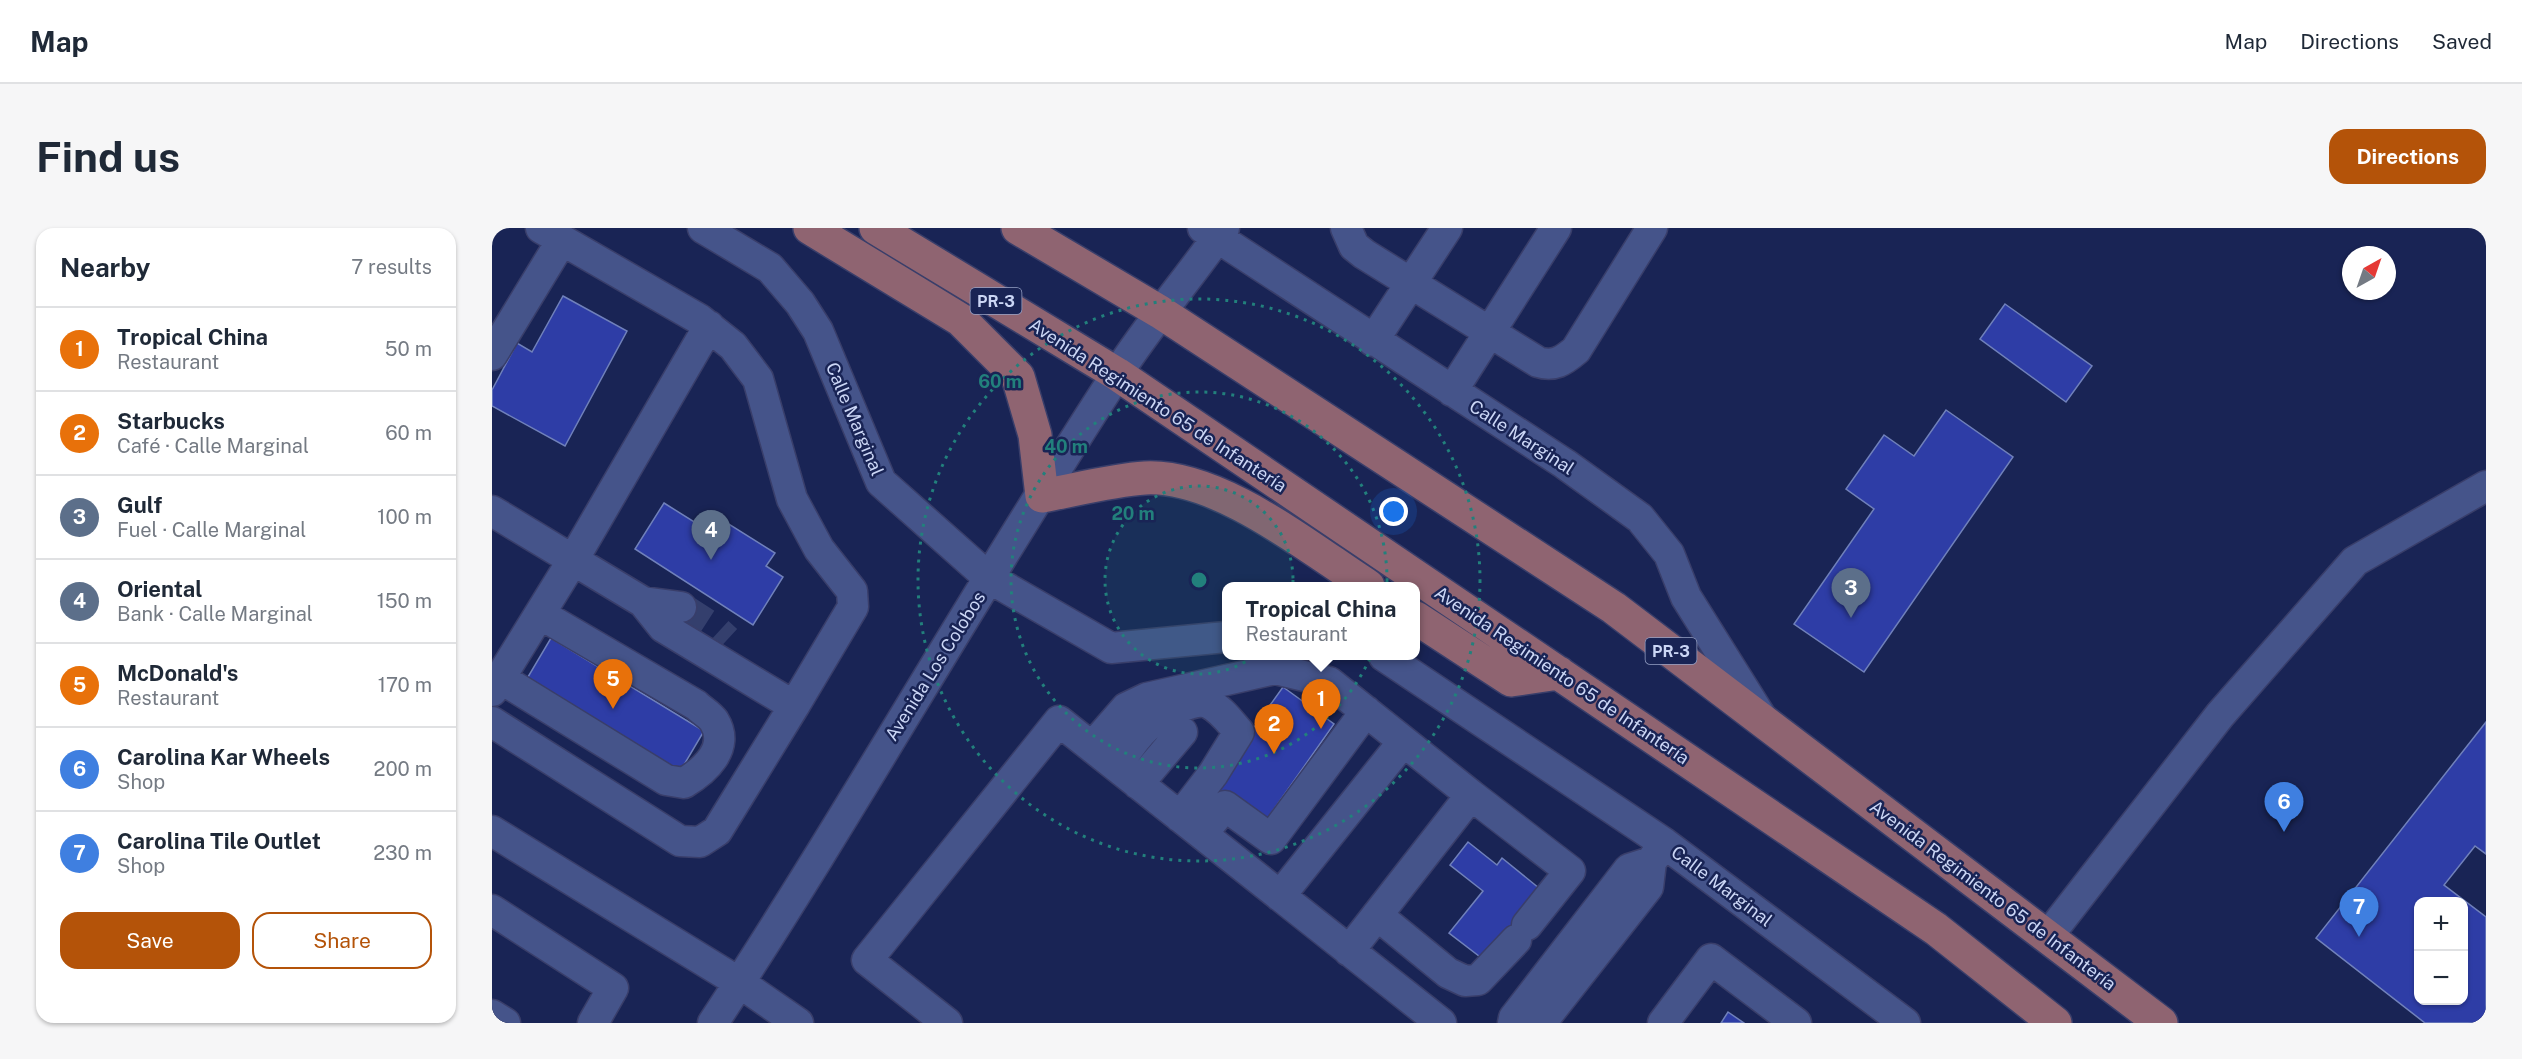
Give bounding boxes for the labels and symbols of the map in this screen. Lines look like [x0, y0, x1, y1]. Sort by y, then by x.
north arrow [2342, 246, 2396, 300]
road number: PR-3 [970, 288, 1022, 314]
street label: Avenida Regimiento 65 de Infantería [1025, 314, 1291, 496]
street label: Calle Marginal [822, 359, 888, 479]
text: 60 m [978, 371, 1022, 392]
street label: Calle Marginal [1466, 395, 1578, 479]
text: 40 m [1044, 436, 1088, 457]
your location [1379, 497, 1408, 526]
text: 20 m [1111, 503, 1155, 524]
pin: 4 [692, 510, 730, 560]
pin: 3 [1832, 568, 1870, 618]
centre of rings [1189, 570, 1209, 590]
street label: Avenida Regimiento 65 de Infantería [1431, 582, 1693, 768]
street label: Avenida Los Colobos [881, 588, 989, 744]
road number: PR-3 [1646, 638, 1696, 664]
pin: 5 [594, 660, 632, 709]
pin: 1 [1302, 680, 1340, 729]
pin: 2 [1254, 704, 1294, 754]
pin: 6 [2264, 782, 2304, 832]
street label: Avenida Regimiento 65 de Infantería [1866, 796, 2120, 994]
street label: Calle Marginal [1667, 841, 1777, 931]
pin: 7 [2340, 888, 2378, 937]

